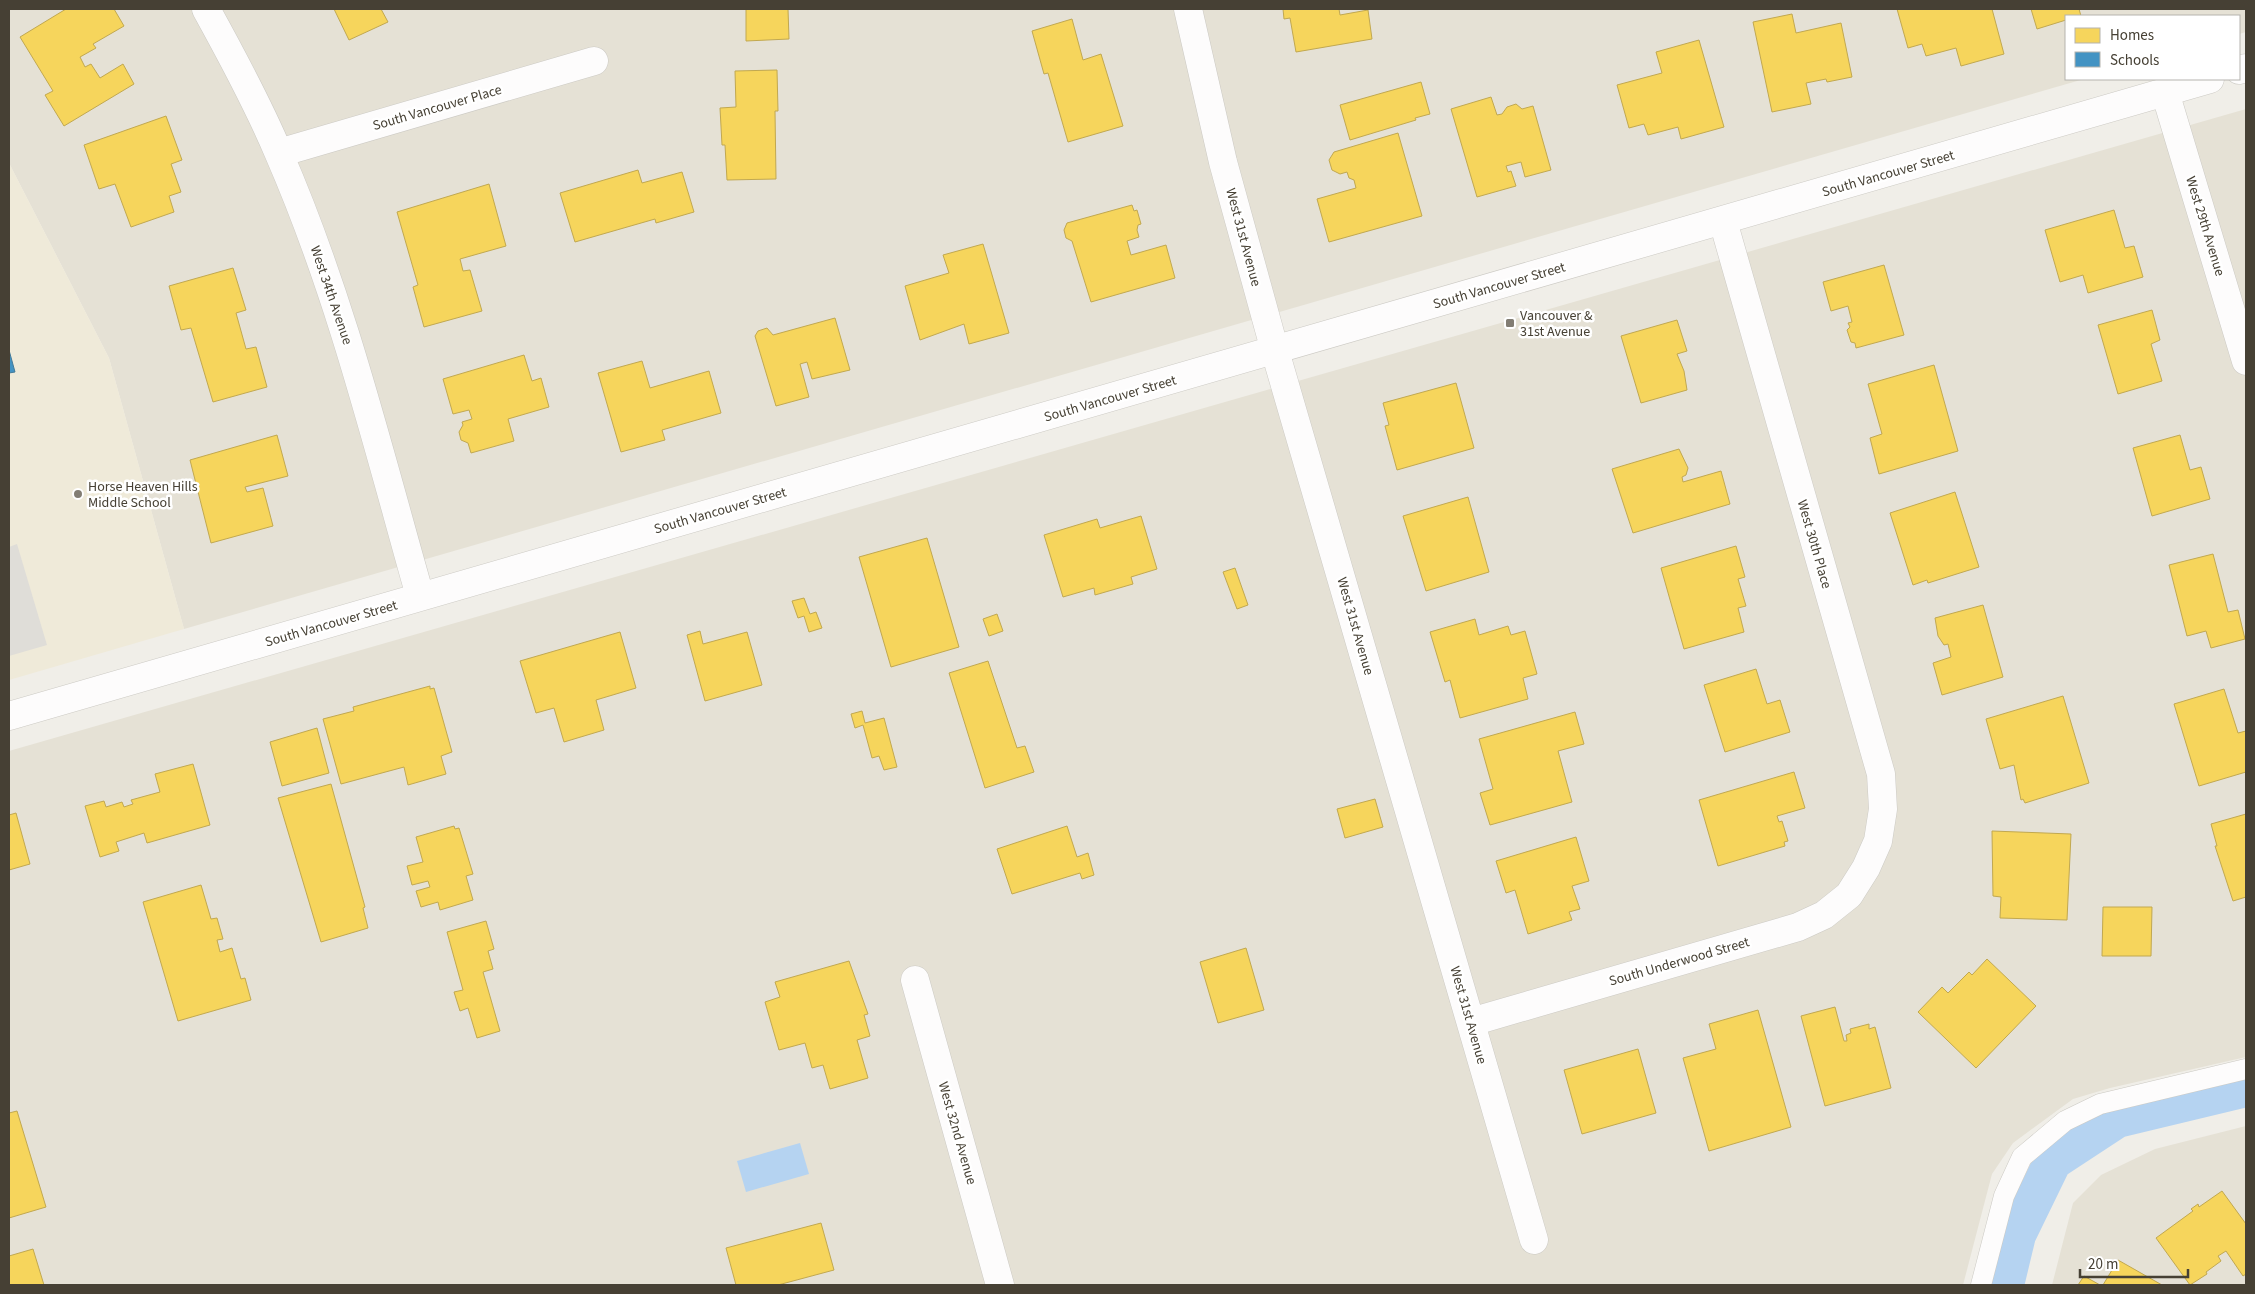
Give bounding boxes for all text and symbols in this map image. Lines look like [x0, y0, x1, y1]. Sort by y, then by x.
legend [2065, 15, 2240, 80]
text: Homes [2110, 25, 2154, 46]
text: Schools [2110, 50, 2159, 71]
street label: South Vancouver Place [370, 80, 504, 136]
street label: South Vancouver Street [1820, 145, 1957, 202]
street label: West 29th Avenue [2180, 174, 2230, 279]
street label: West 31st Avenue [1220, 186, 1266, 289]
street label: West 34th Avenue [305, 243, 357, 347]
street label: South Vancouver Street [1431, 257, 1568, 314]
place label: Vancouver & 31st Avenue [1520, 306, 1593, 342]
marker: Vancouver & 31st Avenue [1504, 317, 1516, 329]
street label: South Vancouver Street [1042, 370, 1179, 427]
place label: Horse Heaven Hills Middle School [88, 477, 198, 513]
street label: South Vancouver Street [652, 482, 789, 539]
marker: Horse Heaven Hills Middle School [72, 488, 84, 500]
street label: West 30th Place [1792, 497, 1836, 591]
street label: West 31st Avenue [1331, 575, 1379, 678]
street label: South Vancouver Street [263, 595, 400, 652]
street label: South Underwood Street [1607, 932, 1752, 992]
street label: West 31st Avenue [1444, 964, 1492, 1067]
street label: West 32nd Avenue [933, 1079, 981, 1187]
scale bar [2080, 1246, 2188, 1278]
text: 20 m [2088, 1254, 2118, 1275]

